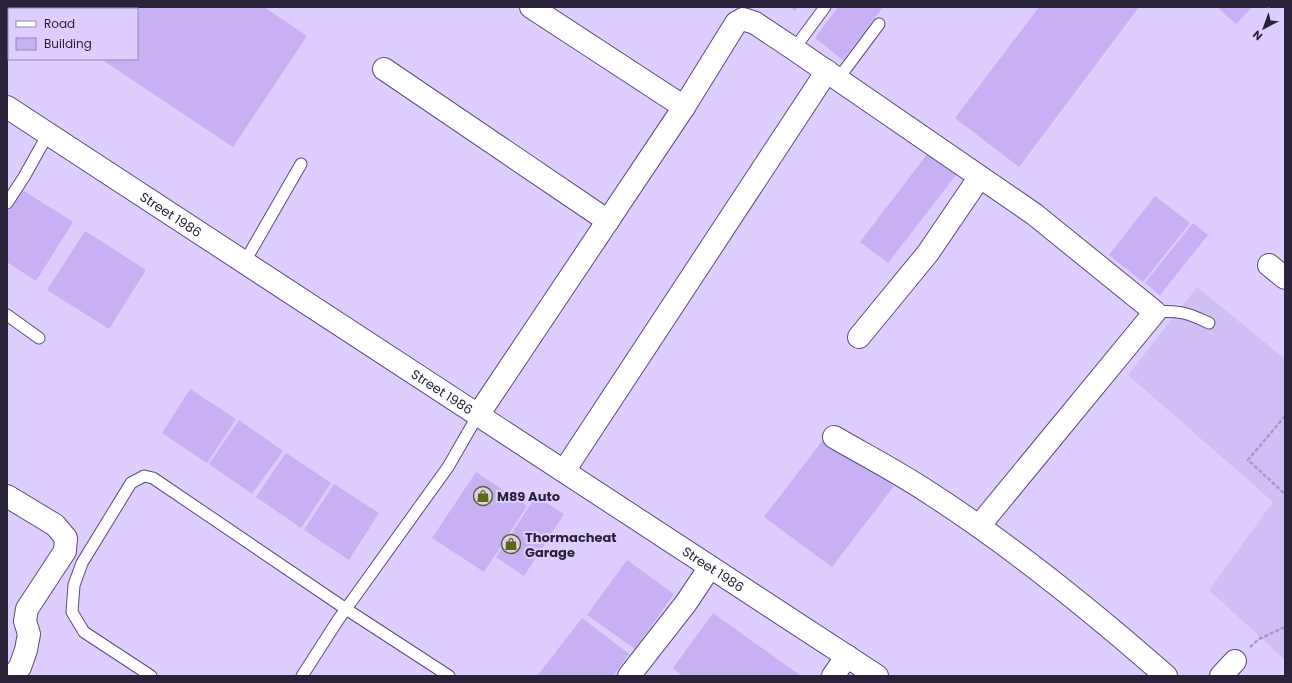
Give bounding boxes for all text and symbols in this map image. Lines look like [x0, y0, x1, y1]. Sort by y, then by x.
legend [8, 8, 138, 60]
north arrow [1244, 8, 1284, 48]
text: Road [44, 15, 75, 32]
text: N [1249, 27, 1266, 44]
text: Building [44, 35, 92, 52]
street label: Street 1986 [136, 187, 206, 242]
street label: Street 1986 [408, 364, 477, 419]
shop icon: M89 Auto [472, 485, 494, 507]
place label: M89 Auto [497, 487, 560, 506]
place label: Thormacheat Garage [525, 528, 617, 562]
shop icon: Thormacheat Garage [500, 533, 522, 555]
street label: Street 1986 [679, 542, 748, 596]

